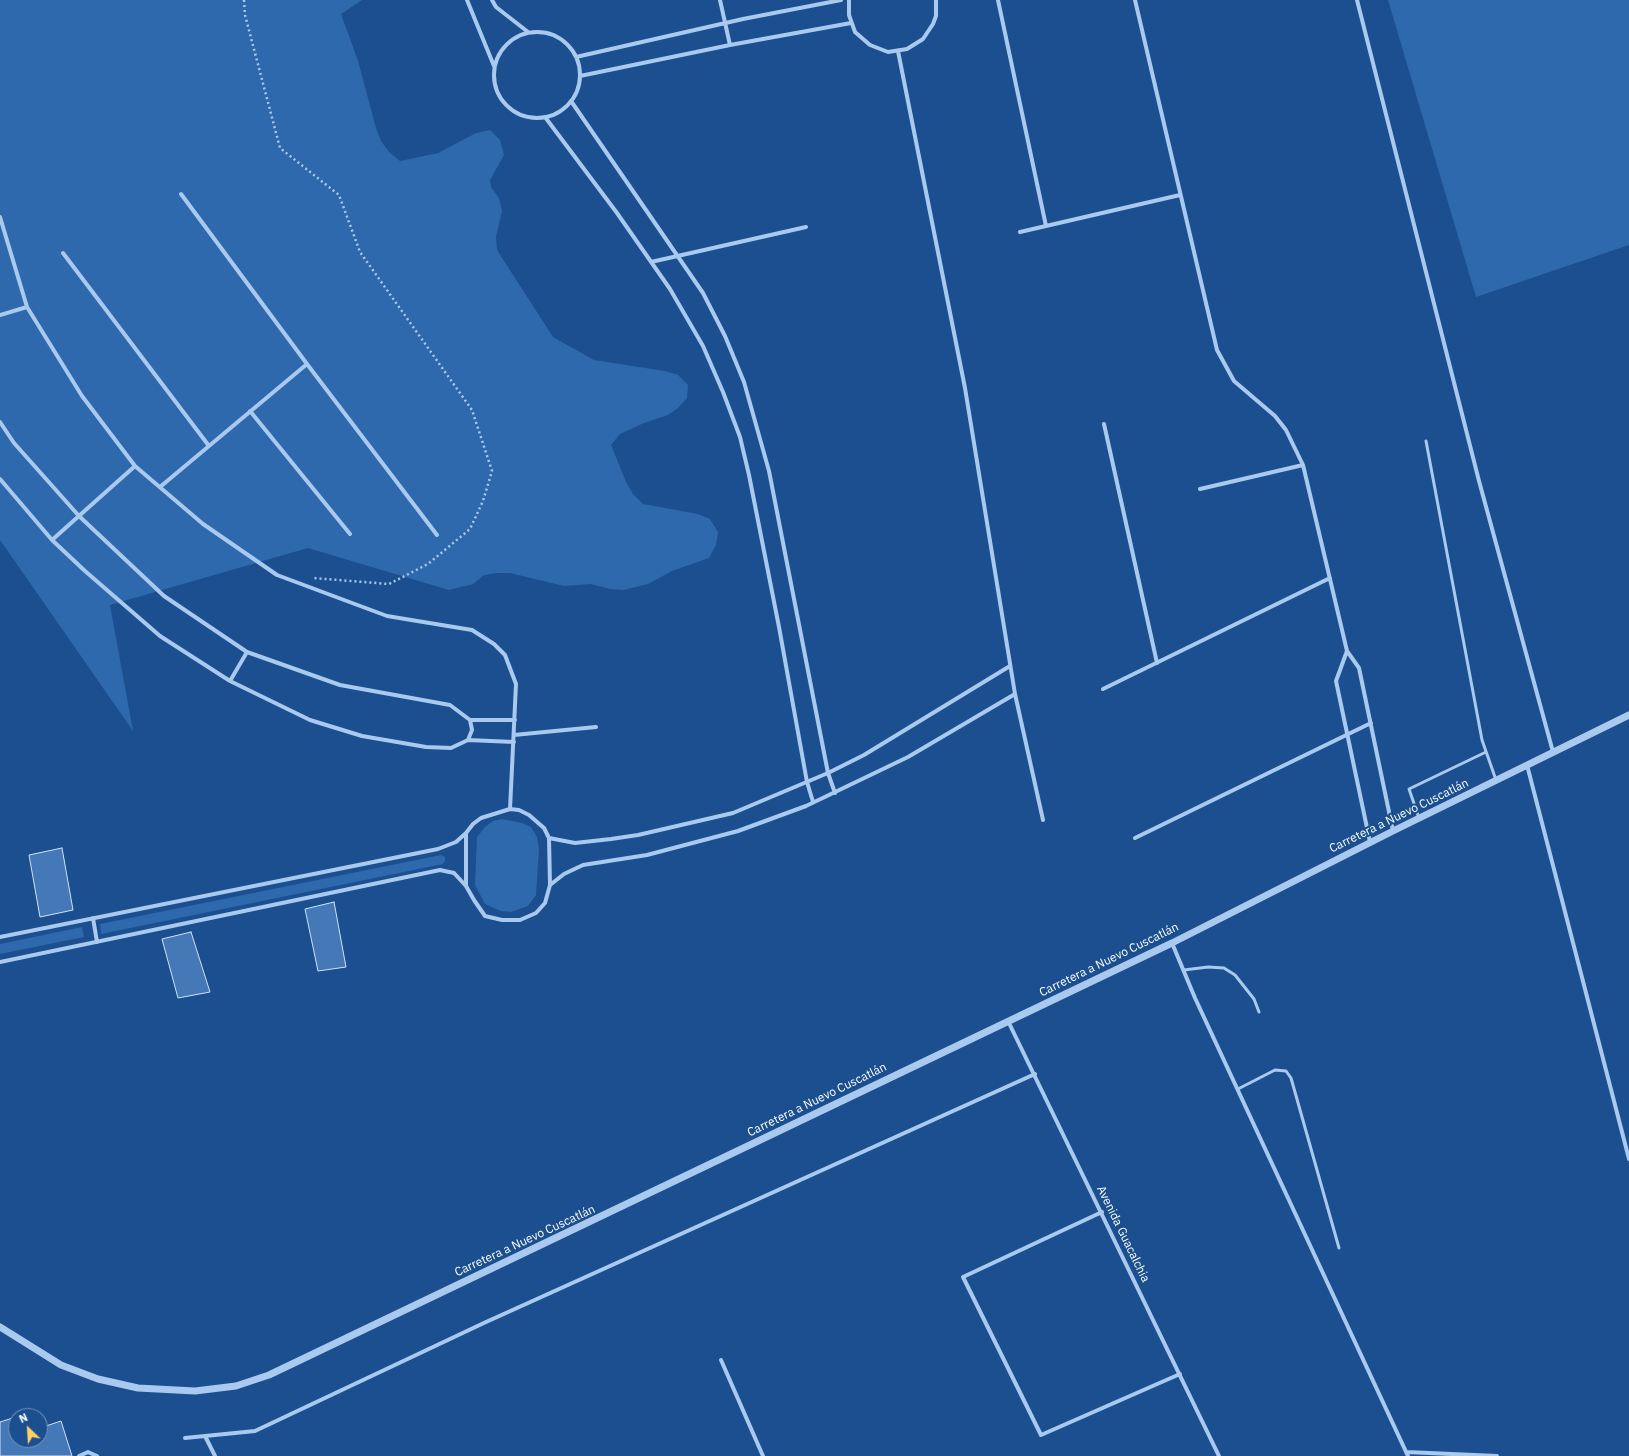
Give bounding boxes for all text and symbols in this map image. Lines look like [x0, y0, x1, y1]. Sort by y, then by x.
street label: Carretera a Nuevo Cuscatlán [1327, 776, 1471, 856]
street label: Carretera a Nuevo Cuscatlán [1037, 920, 1181, 1000]
street label: Carretera a Nuevo Cuscatlán [745, 1060, 889, 1140]
street label: Avenida Guacalchia [1093, 1183, 1153, 1285]
street label: Carretera a Nuevo Cuscatlán [453, 1202, 597, 1280]
north arrow [8, 1408, 48, 1448]
text: N [17, 1410, 30, 1426]

